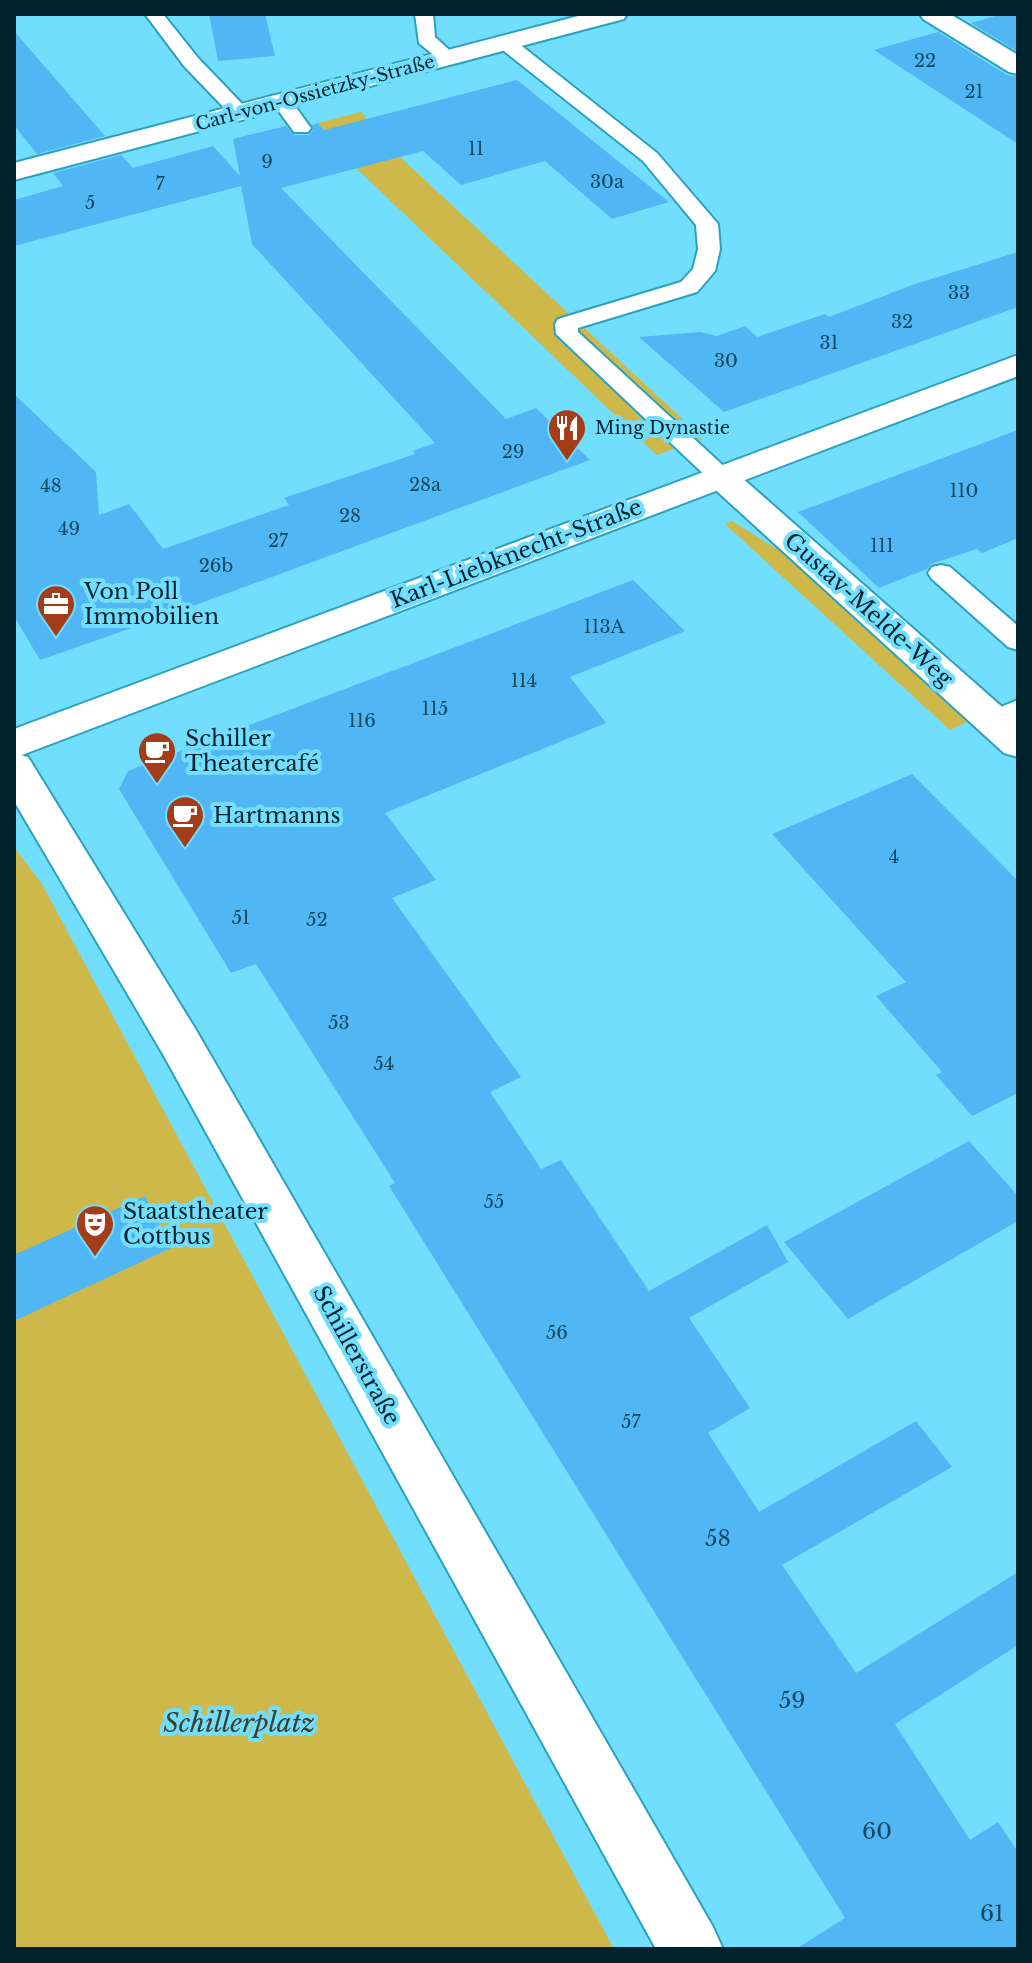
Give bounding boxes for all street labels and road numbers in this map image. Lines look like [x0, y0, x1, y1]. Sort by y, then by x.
street label: Carl-von-Ossietzky-Straße [193, 50, 437, 136]
street label: Karl-Liebknecht-Straße [387, 493, 646, 614]
street label: Gustav-Melde-Weg [779, 527, 959, 692]
street label: Schillerstraße [307, 1281, 406, 1429]

